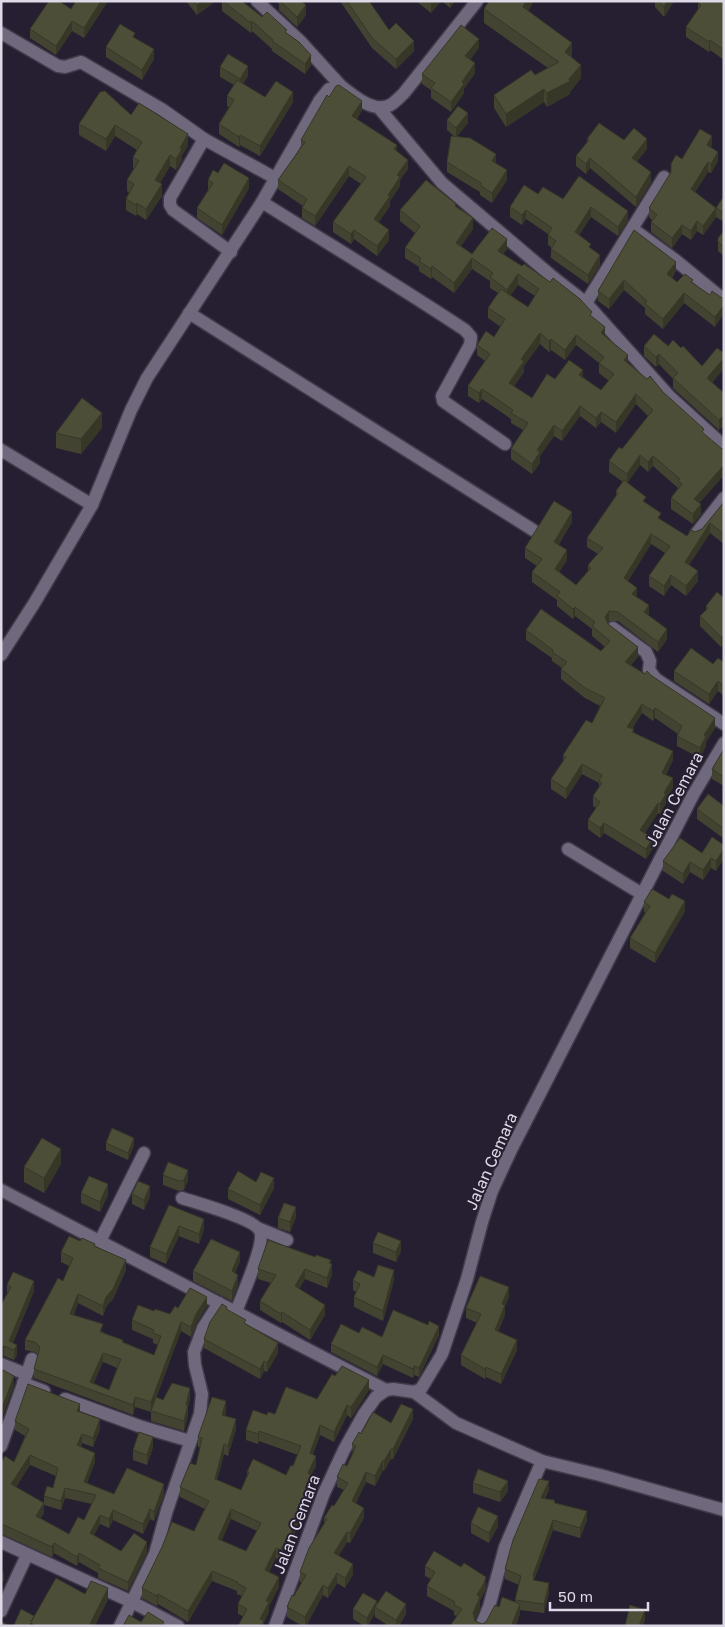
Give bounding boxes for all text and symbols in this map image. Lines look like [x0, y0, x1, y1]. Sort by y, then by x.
street label: Jalan Cemara [641, 748, 707, 850]
street label: Jalan Cemara [461, 1109, 521, 1213]
street label: Jalan Cemara [268, 1472, 324, 1576]
scale bar [550, 1580, 648, 1612]
text: 50 m [558, 1587, 593, 1605]

